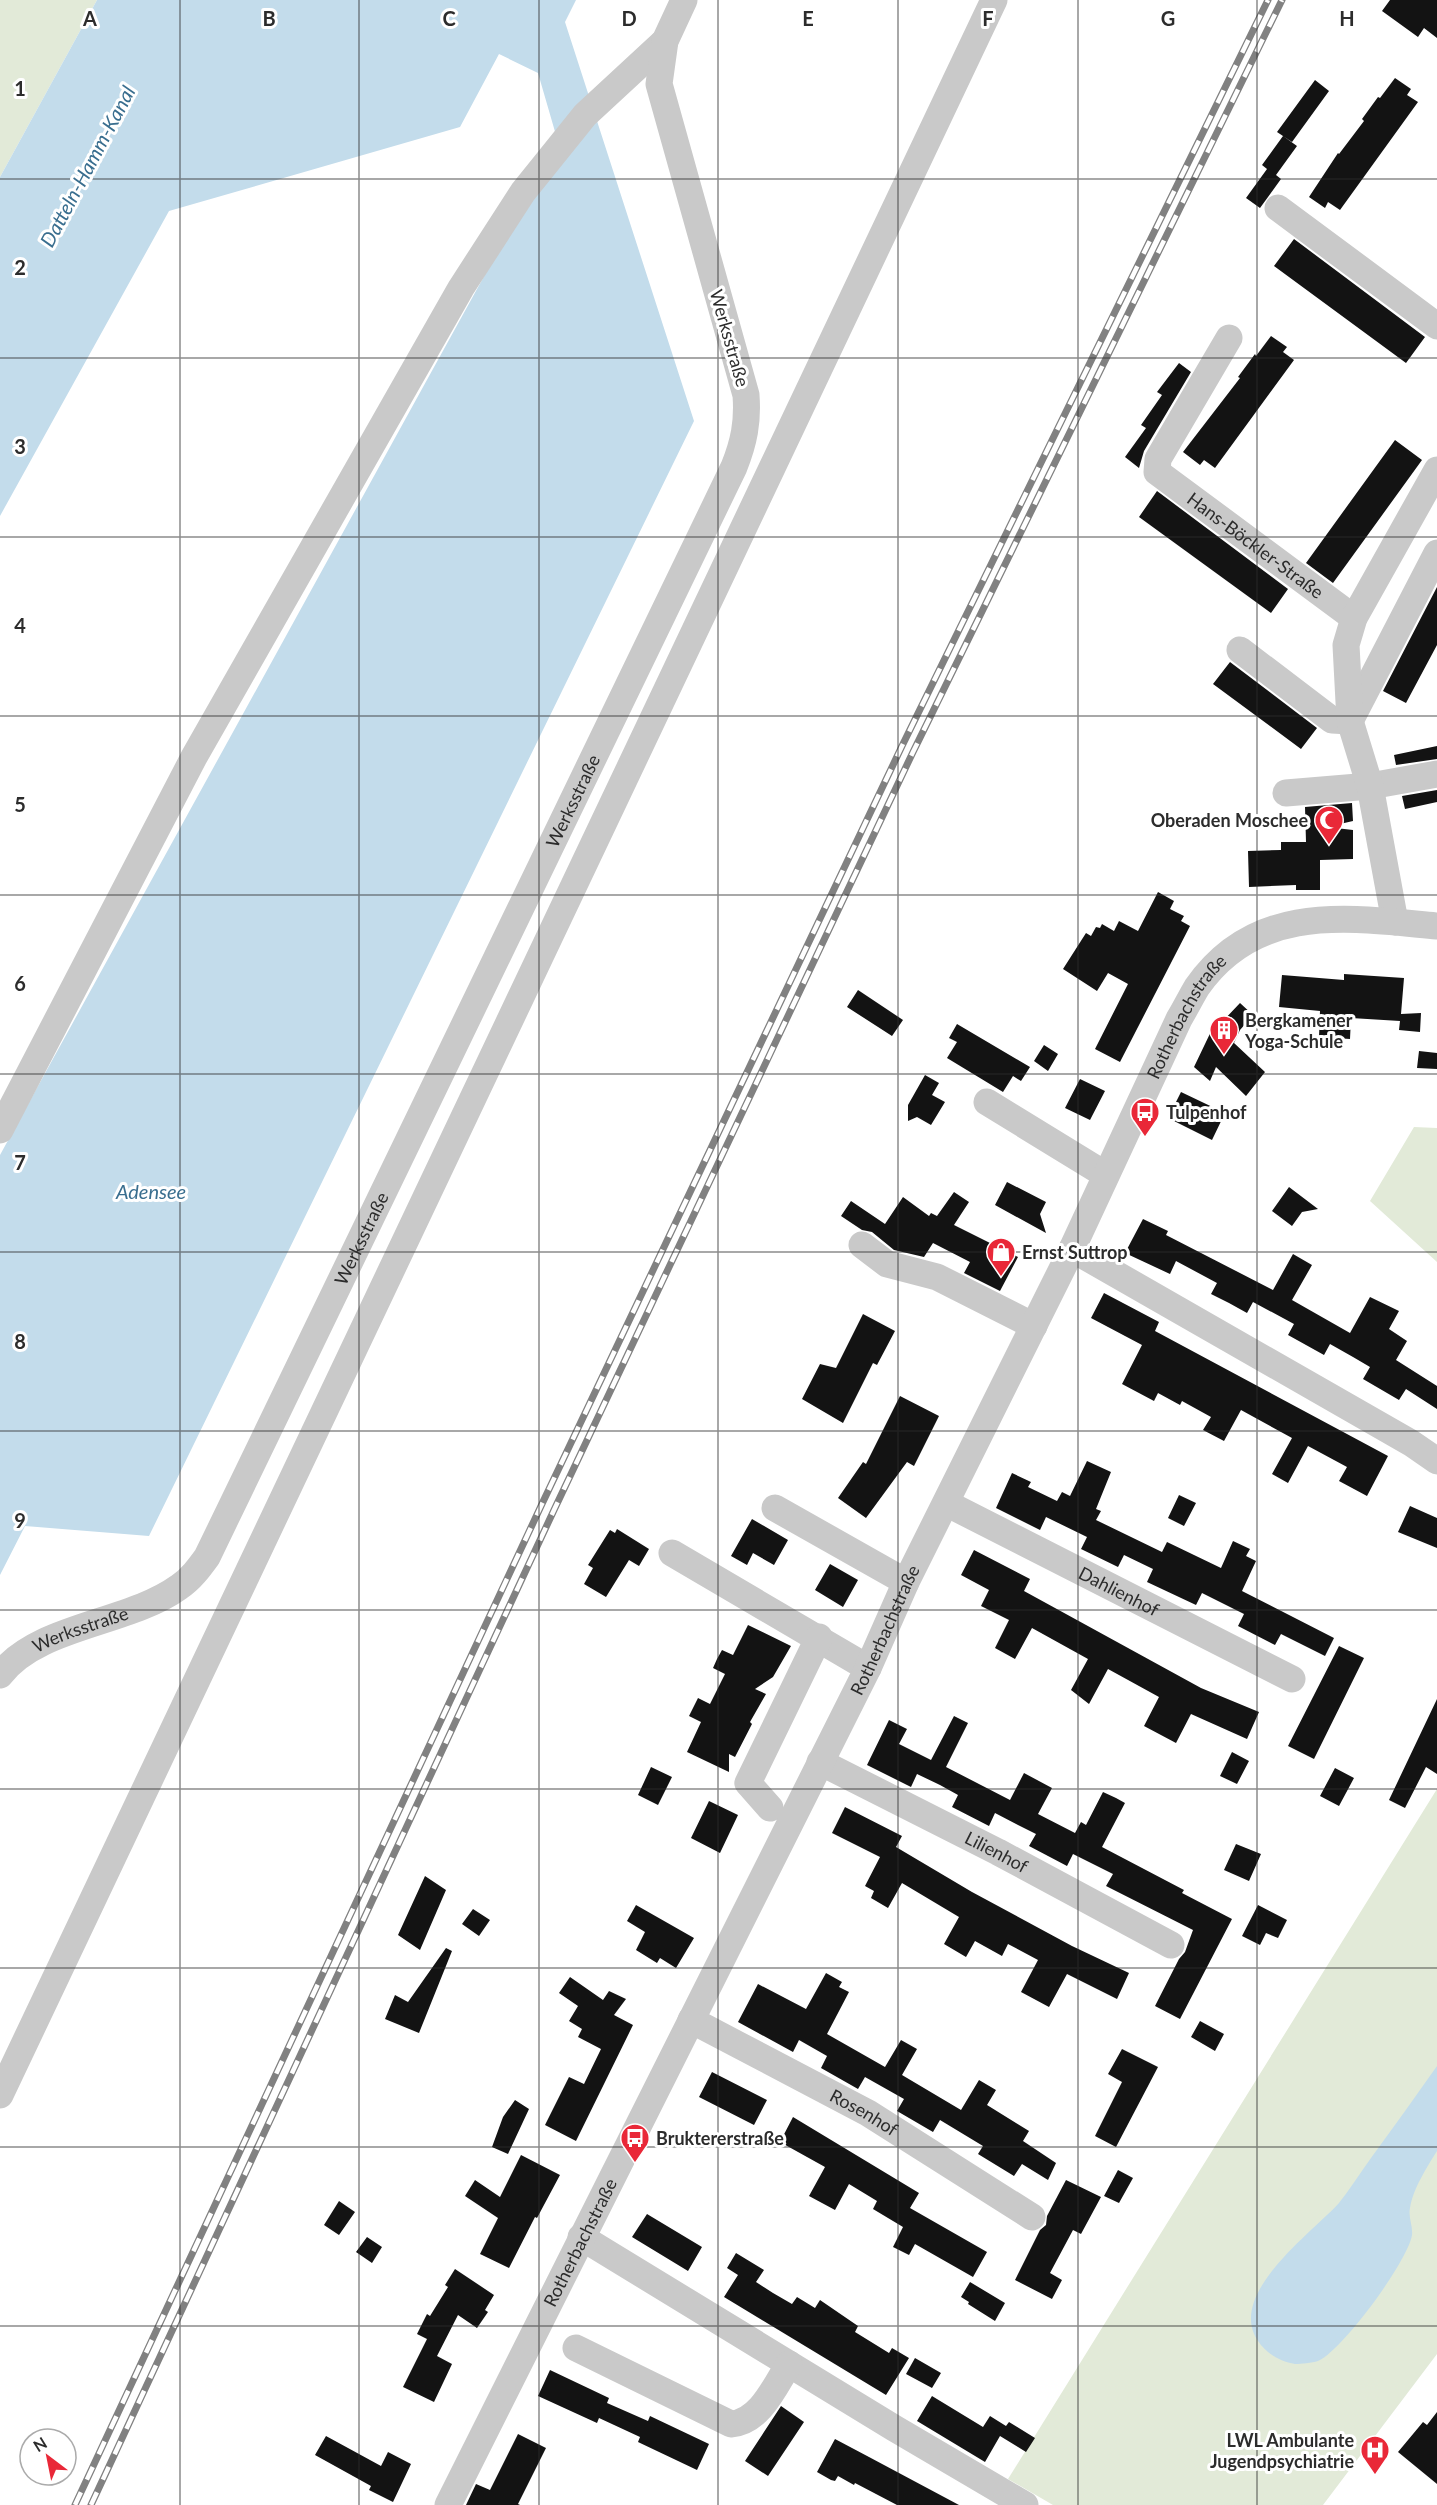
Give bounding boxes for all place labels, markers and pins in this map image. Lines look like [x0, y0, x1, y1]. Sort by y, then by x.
mosque icon: Oberaden Moschee [1313, 804, 1345, 846]
place label: Oberaden Moschee [1151, 809, 1308, 831]
place label: Bergkamener Yoga-Schule [1244, 1009, 1353, 1052]
building icon: Bergkamener Yoga-Schule [1208, 1014, 1240, 1056]
bus stop icon: Tulpenhof [1129, 1096, 1161, 1138]
place label: Tulpenhof [1166, 1101, 1247, 1123]
shop icon: Ernst Suttrop [985, 1236, 1017, 1278]
place label: Ernst Suttrop [1022, 1241, 1128, 1263]
bus stop icon: Bruktererstraße [619, 2122, 651, 2164]
place label: Bruktererstraße [656, 2127, 784, 2149]
place label: LWL Ambulante Jugendpsychiatrie [1210, 2429, 1354, 2472]
hospital icon: LWL Ambulante Jugendpsychiatrie [1359, 2434, 1391, 2476]

